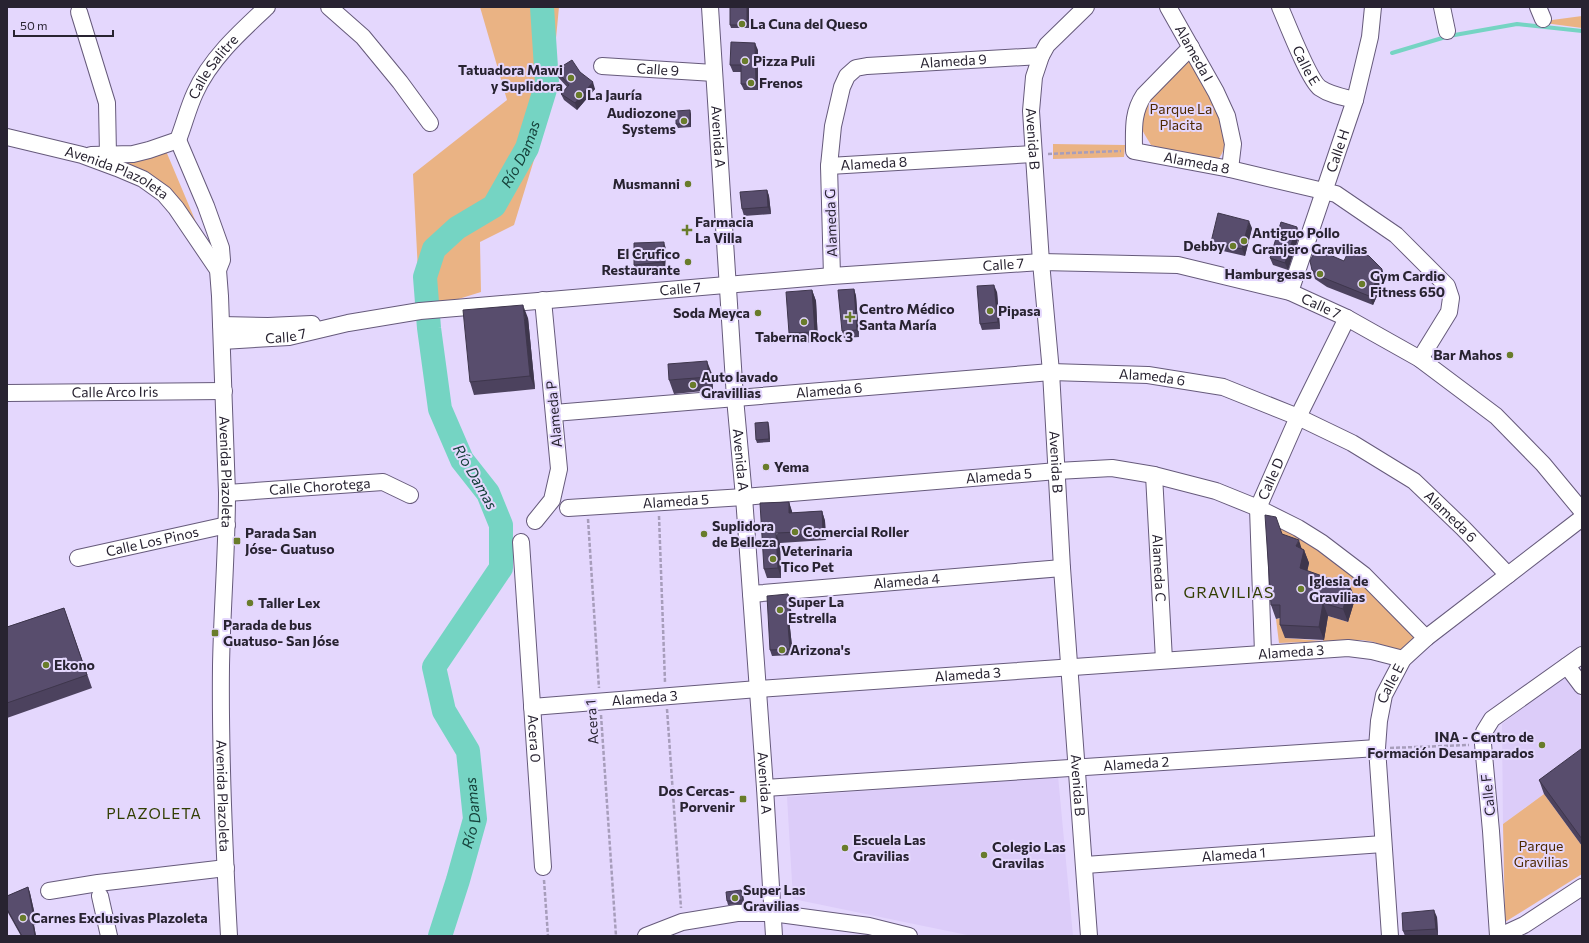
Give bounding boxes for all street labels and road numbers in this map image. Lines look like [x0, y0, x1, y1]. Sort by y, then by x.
street label: Alameda I [1172, 22, 1217, 84]
street label: Calle Salitre [184, 31, 241, 102]
street label: Calle E [1289, 43, 1324, 88]
street label: Alameda 9 [919, 50, 987, 71]
street label: Calle 9 [636, 59, 680, 79]
street label: Avenida A [708, 105, 729, 169]
street label: Avenida B [1023, 107, 1044, 170]
street label: Calle H [1322, 127, 1353, 175]
street label: Avenida Plazoleta [63, 142, 172, 203]
street label: Alameda 8 [1163, 148, 1231, 177]
street label: Alameda 8 [840, 152, 908, 173]
street label: Alameda G [821, 188, 840, 258]
street label: Calle 7 [982, 254, 1025, 274]
street label: Calle 7 [659, 278, 702, 299]
street label: Calle 7 [1299, 289, 1344, 322]
street label: Calle 7 [265, 324, 308, 346]
street label: Alameda 6 [1119, 365, 1187, 389]
street label: Alameda 6 [795, 379, 863, 401]
street label: Alameda P [542, 380, 565, 448]
street label: Calle Arco Iris [72, 383, 158, 400]
street label: Avenida Plazoleta [216, 416, 236, 528]
street label: Avenida A [730, 428, 752, 492]
street label: Avenida B [1046, 430, 1067, 493]
street label: Calle D [1254, 455, 1287, 502]
street label: Alameda 5 [965, 464, 1032, 487]
street label: Calle Chorotega [268, 474, 371, 498]
street label: Alameda 6 [1421, 487, 1481, 545]
street label: Alameda 5 [642, 490, 709, 511]
street label: Calle Los Pinos [104, 523, 200, 560]
street label: Alameda C [1149, 533, 1170, 602]
street label: Alameda 4 [872, 569, 941, 592]
street label: Alameda 3 [1257, 641, 1325, 662]
street label: Calle E [1374, 661, 1407, 705]
street label: Alameda 3 [934, 663, 1001, 685]
street label: Alameda 3 [611, 686, 678, 709]
street label: Acera 1 [581, 699, 602, 745]
street label: Acera 0 [525, 714, 545, 763]
street label: Avenida Plazoleta [213, 740, 234, 852]
street label: Avenida A [754, 751, 776, 815]
street label: Avenida B [1068, 753, 1089, 817]
street label: Alameda 2 [1103, 753, 1170, 774]
street label: Calle F [1477, 773, 1498, 817]
street label: Alameda 1 [1201, 843, 1266, 865]

